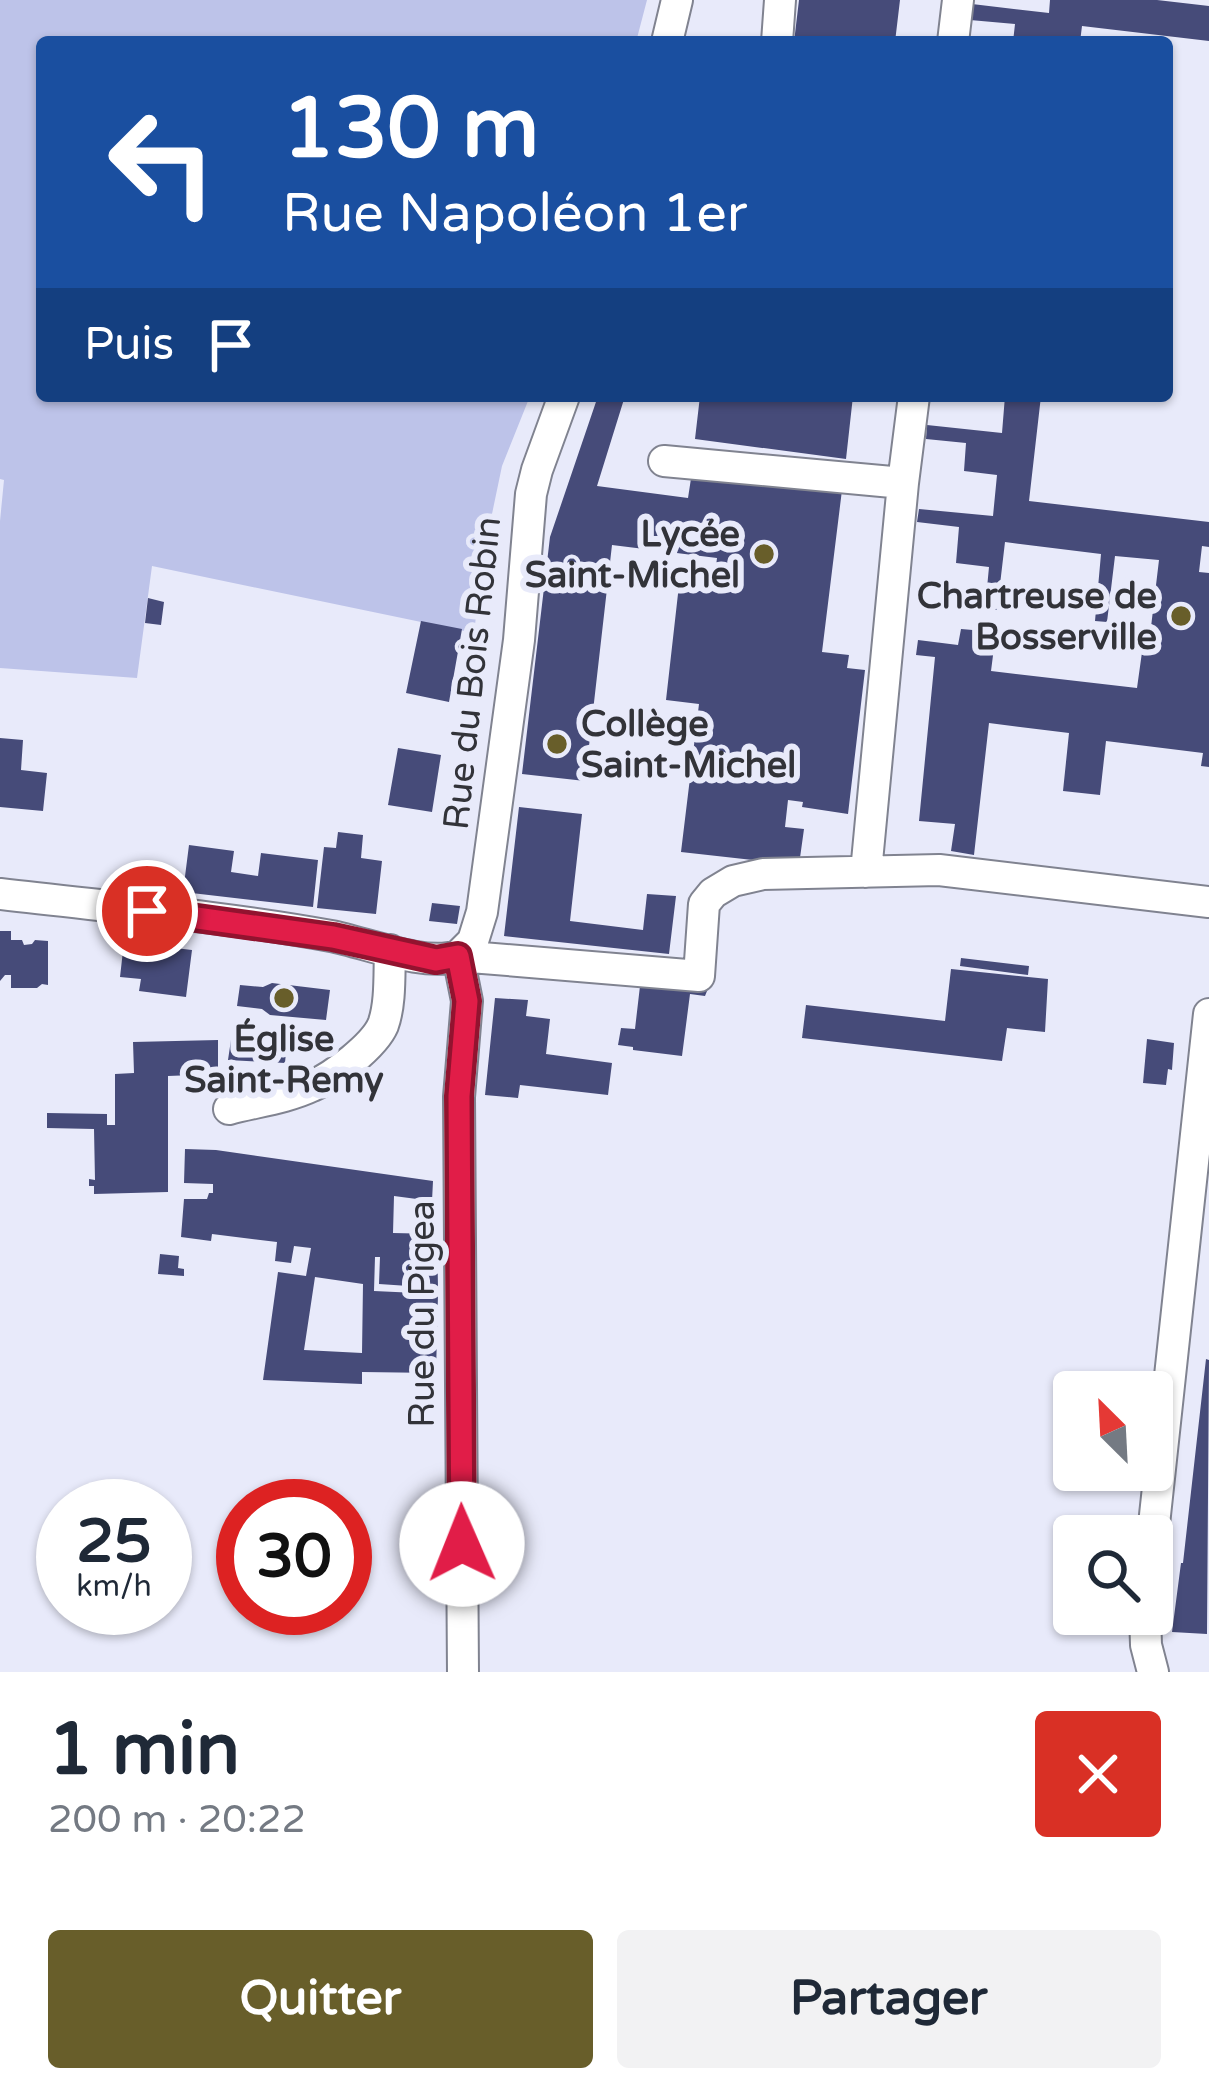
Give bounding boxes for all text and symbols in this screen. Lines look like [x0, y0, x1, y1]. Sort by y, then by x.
text: 130 m [282, 79, 539, 180]
icon: left [84, 84, 240, 240]
text: Rue Napoléon 1er [282, 181, 747, 246]
icon: arrive [198, 312, 264, 378]
text: Puis [84, 318, 174, 372]
place label: Lycée Saint-Michel [525, 513, 740, 597]
street label: Rue du Bois Robin [435, 514, 510, 832]
marker: Lycée Saint-Michel [751, 541, 777, 567]
place label: Chartreuse de Bosserville [917, 575, 1157, 659]
marker: Chartreuse de Bosserville [1168, 603, 1194, 629]
place label: Collège Saint-Michel [581, 703, 796, 787]
marker: Collège Saint-Michel [544, 731, 570, 757]
pin [96, 860, 198, 962]
icon: arrive [114, 878, 180, 944]
marker: Église Saint-Remy [271, 985, 297, 1011]
place label: Église Saint-Remy [184, 1017, 384, 1102]
street label: Rue du Pigea [401, 1200, 444, 1428]
north arrow [1053, 1371, 1173, 1491]
map controls [1053, 1371, 1173, 1635]
speed limit sign: 30 [216, 1479, 372, 1635]
position arrow [399, 1481, 525, 1607]
text: 25 [76, 1506, 152, 1578]
button: search [1053, 1515, 1173, 1635]
text: km/h [76, 1568, 152, 1605]
text: 1 min [48, 1707, 240, 1794]
button: close [1035, 1711, 1161, 1837]
text: 200 m · 20:22 [48, 1796, 306, 1843]
button: Quitter [48, 1930, 593, 2068]
button: Partager [617, 1930, 1161, 2068]

